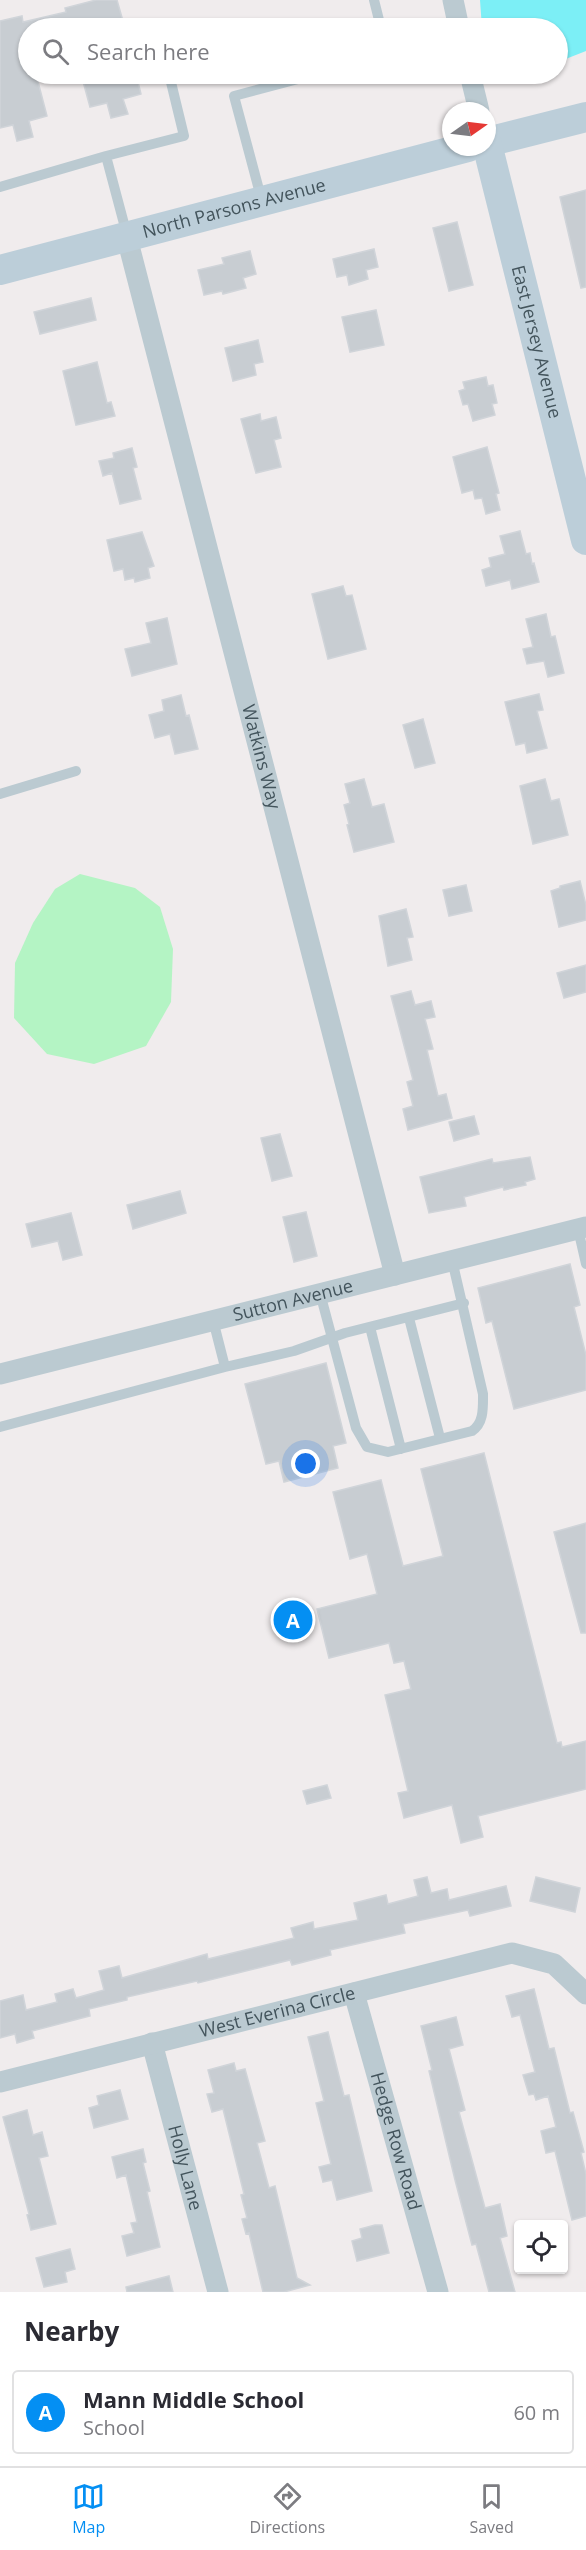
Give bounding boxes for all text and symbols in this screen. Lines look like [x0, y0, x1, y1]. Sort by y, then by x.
search box [18, 18, 568, 84]
icon: search [39, 35, 72, 68]
text: Search here [87, 36, 210, 66]
north arrow [442, 102, 496, 156]
street label: North Parsons Avenue [140, 172, 328, 243]
street label: East Jersey Avenue [507, 263, 568, 421]
street label: Watkins Way [237, 702, 287, 812]
street label: Sutton Avenue [230, 1273, 355, 1326]
your location [291, 1449, 320, 1478]
pin: A [274, 1598, 312, 1642]
street label: West Everina Circle [197, 1980, 357, 2042]
street label: Hedge Row Road [366, 2069, 427, 2213]
street label: Holly Lane [163, 2122, 209, 2213]
map controls [514, 2220, 568, 2274]
button: locate [514, 2220, 568, 2274]
text: Nearby [24, 2313, 119, 2349]
text: Mann Middle School [83, 2384, 304, 2414]
text: A [39, 2399, 52, 2426]
text: 60 m [513, 2399, 560, 2426]
text: School [83, 2414, 145, 2441]
tab: Map [72, 2480, 105, 2538]
tab: Directions [250, 2480, 325, 2538]
tab: Saved [469, 2480, 514, 2538]

